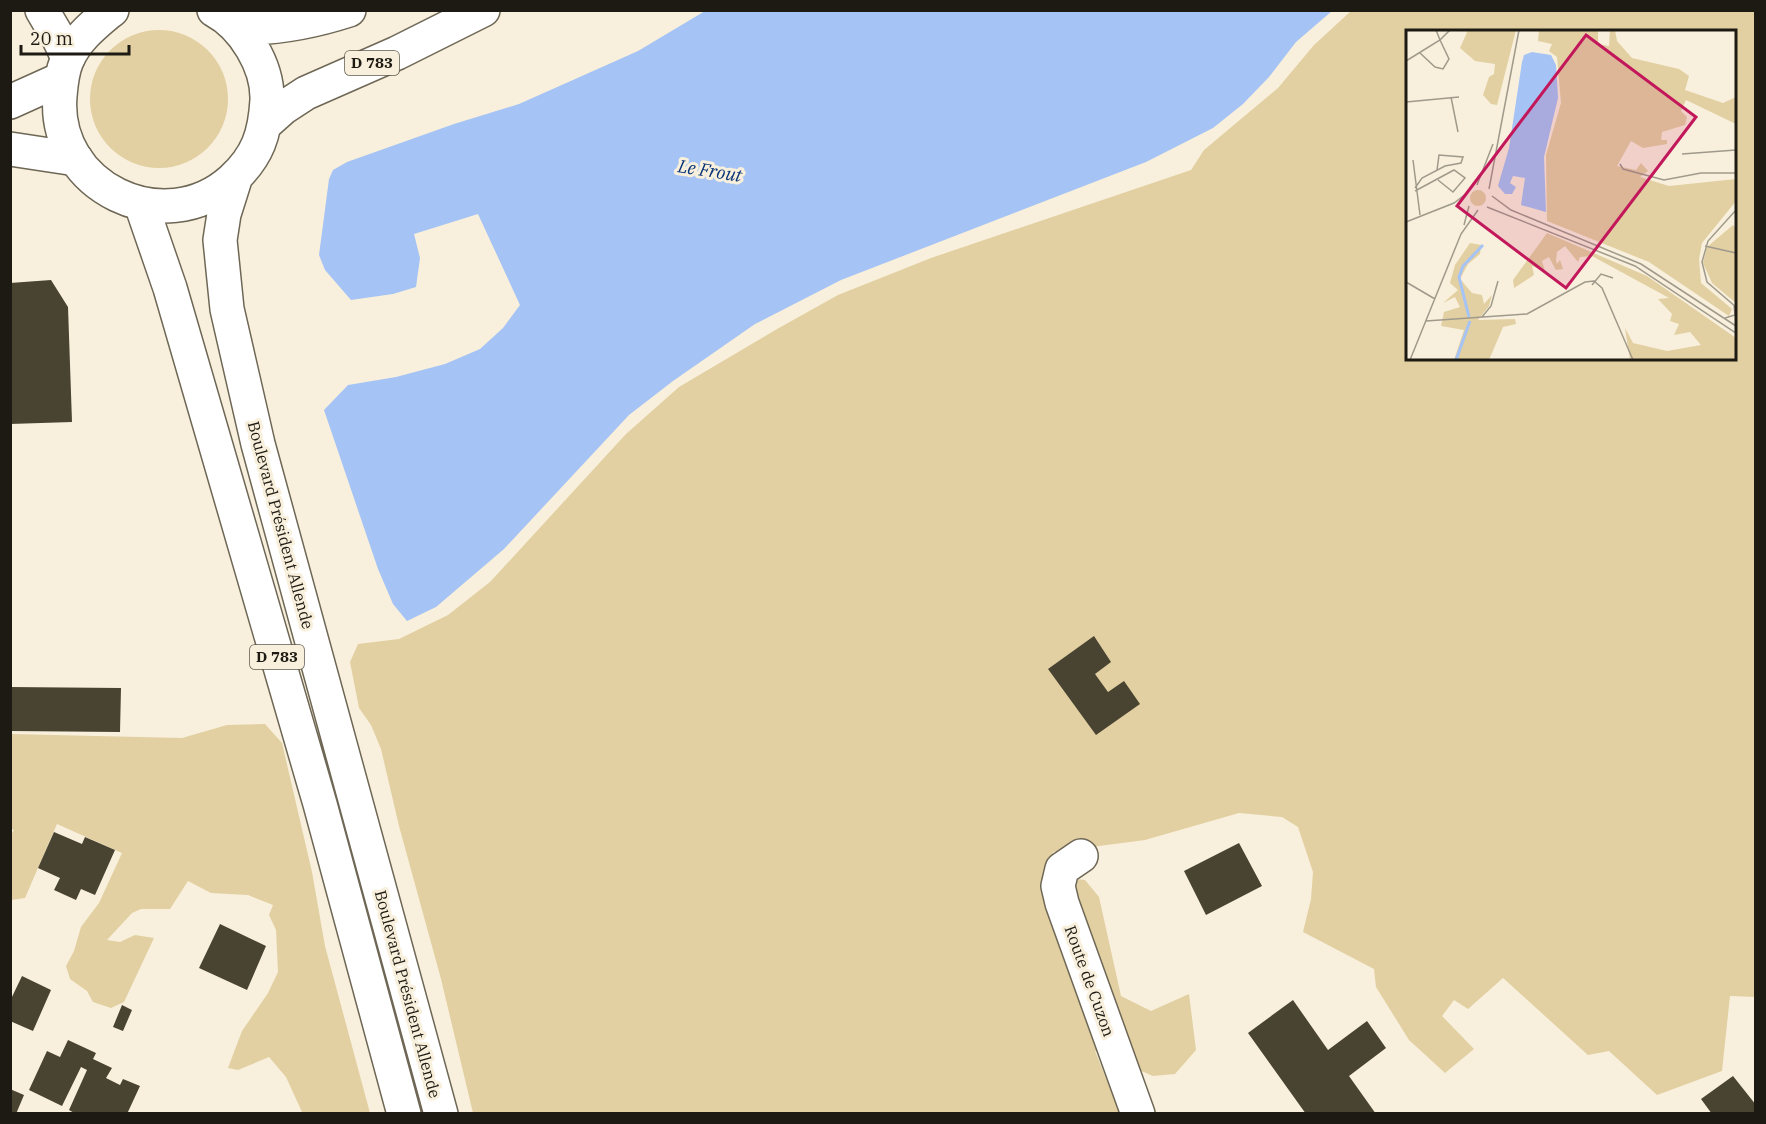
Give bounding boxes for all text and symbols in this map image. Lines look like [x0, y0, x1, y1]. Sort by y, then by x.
scale bar [21, 18, 129, 56]
text: 20 m [30, 27, 73, 50]
inset map [1406, 30, 1736, 360]
road number: D 783 [345, 51, 399, 75]
water label: Le Frout [675, 154, 744, 187]
street label: Boulevard Président Allende [244, 419, 318, 631]
road number: D 783 [250, 645, 304, 669]
street label: Boulevard Président Allende [371, 888, 445, 1100]
street label: Route de Cuzon [1061, 923, 1119, 1039]

